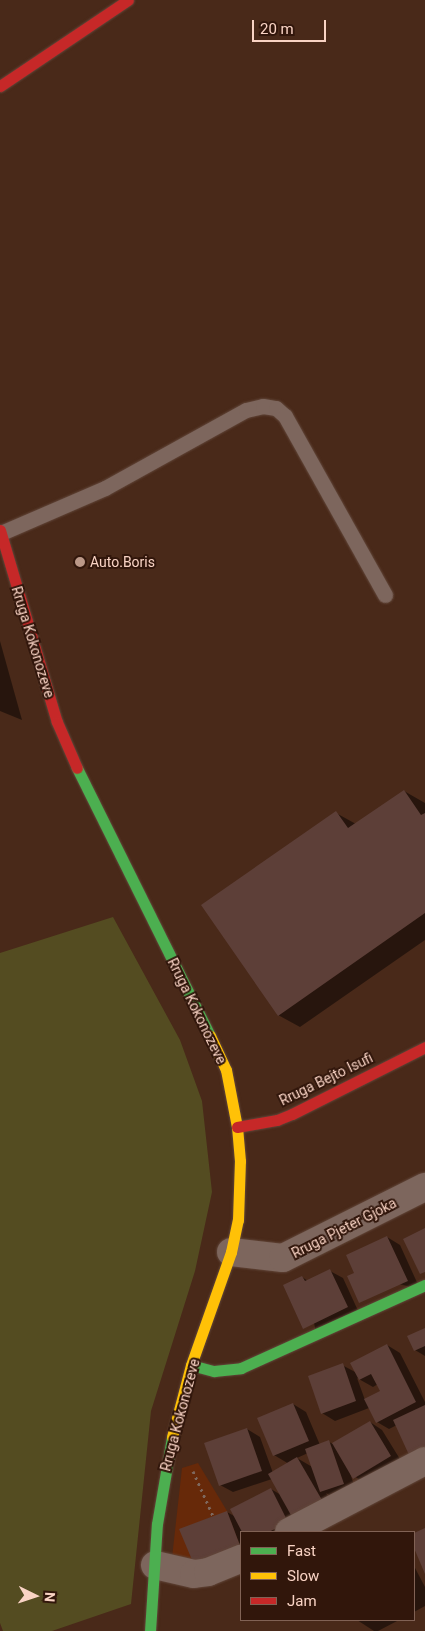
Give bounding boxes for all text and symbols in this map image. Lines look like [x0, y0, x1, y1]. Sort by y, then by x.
scale bar [255, 10, 329, 42]
text: 20 m [260, 20, 294, 38]
place label: Auto.Boris [90, 554, 155, 570]
marker: Auto.Boris [74, 556, 86, 568]
street label: Rruga Kokonozeve [8, 584, 58, 700]
street label: Rruga Kokonozeve [164, 955, 230, 1067]
street label: Rruga Bejto Isufi [277, 1049, 375, 1109]
street label: Rruga Pjeter Gjoka [289, 1194, 399, 1262]
street label: Rruga Kokonozeve [157, 1357, 203, 1473]
legend [240, 1531, 415, 1621]
text: Fast [287, 1542, 316, 1560]
text: Slow [287, 1567, 319, 1585]
north arrow [10, 1571, 60, 1621]
text: N [42, 1592, 58, 1603]
text: Jam [287, 1592, 317, 1610]

